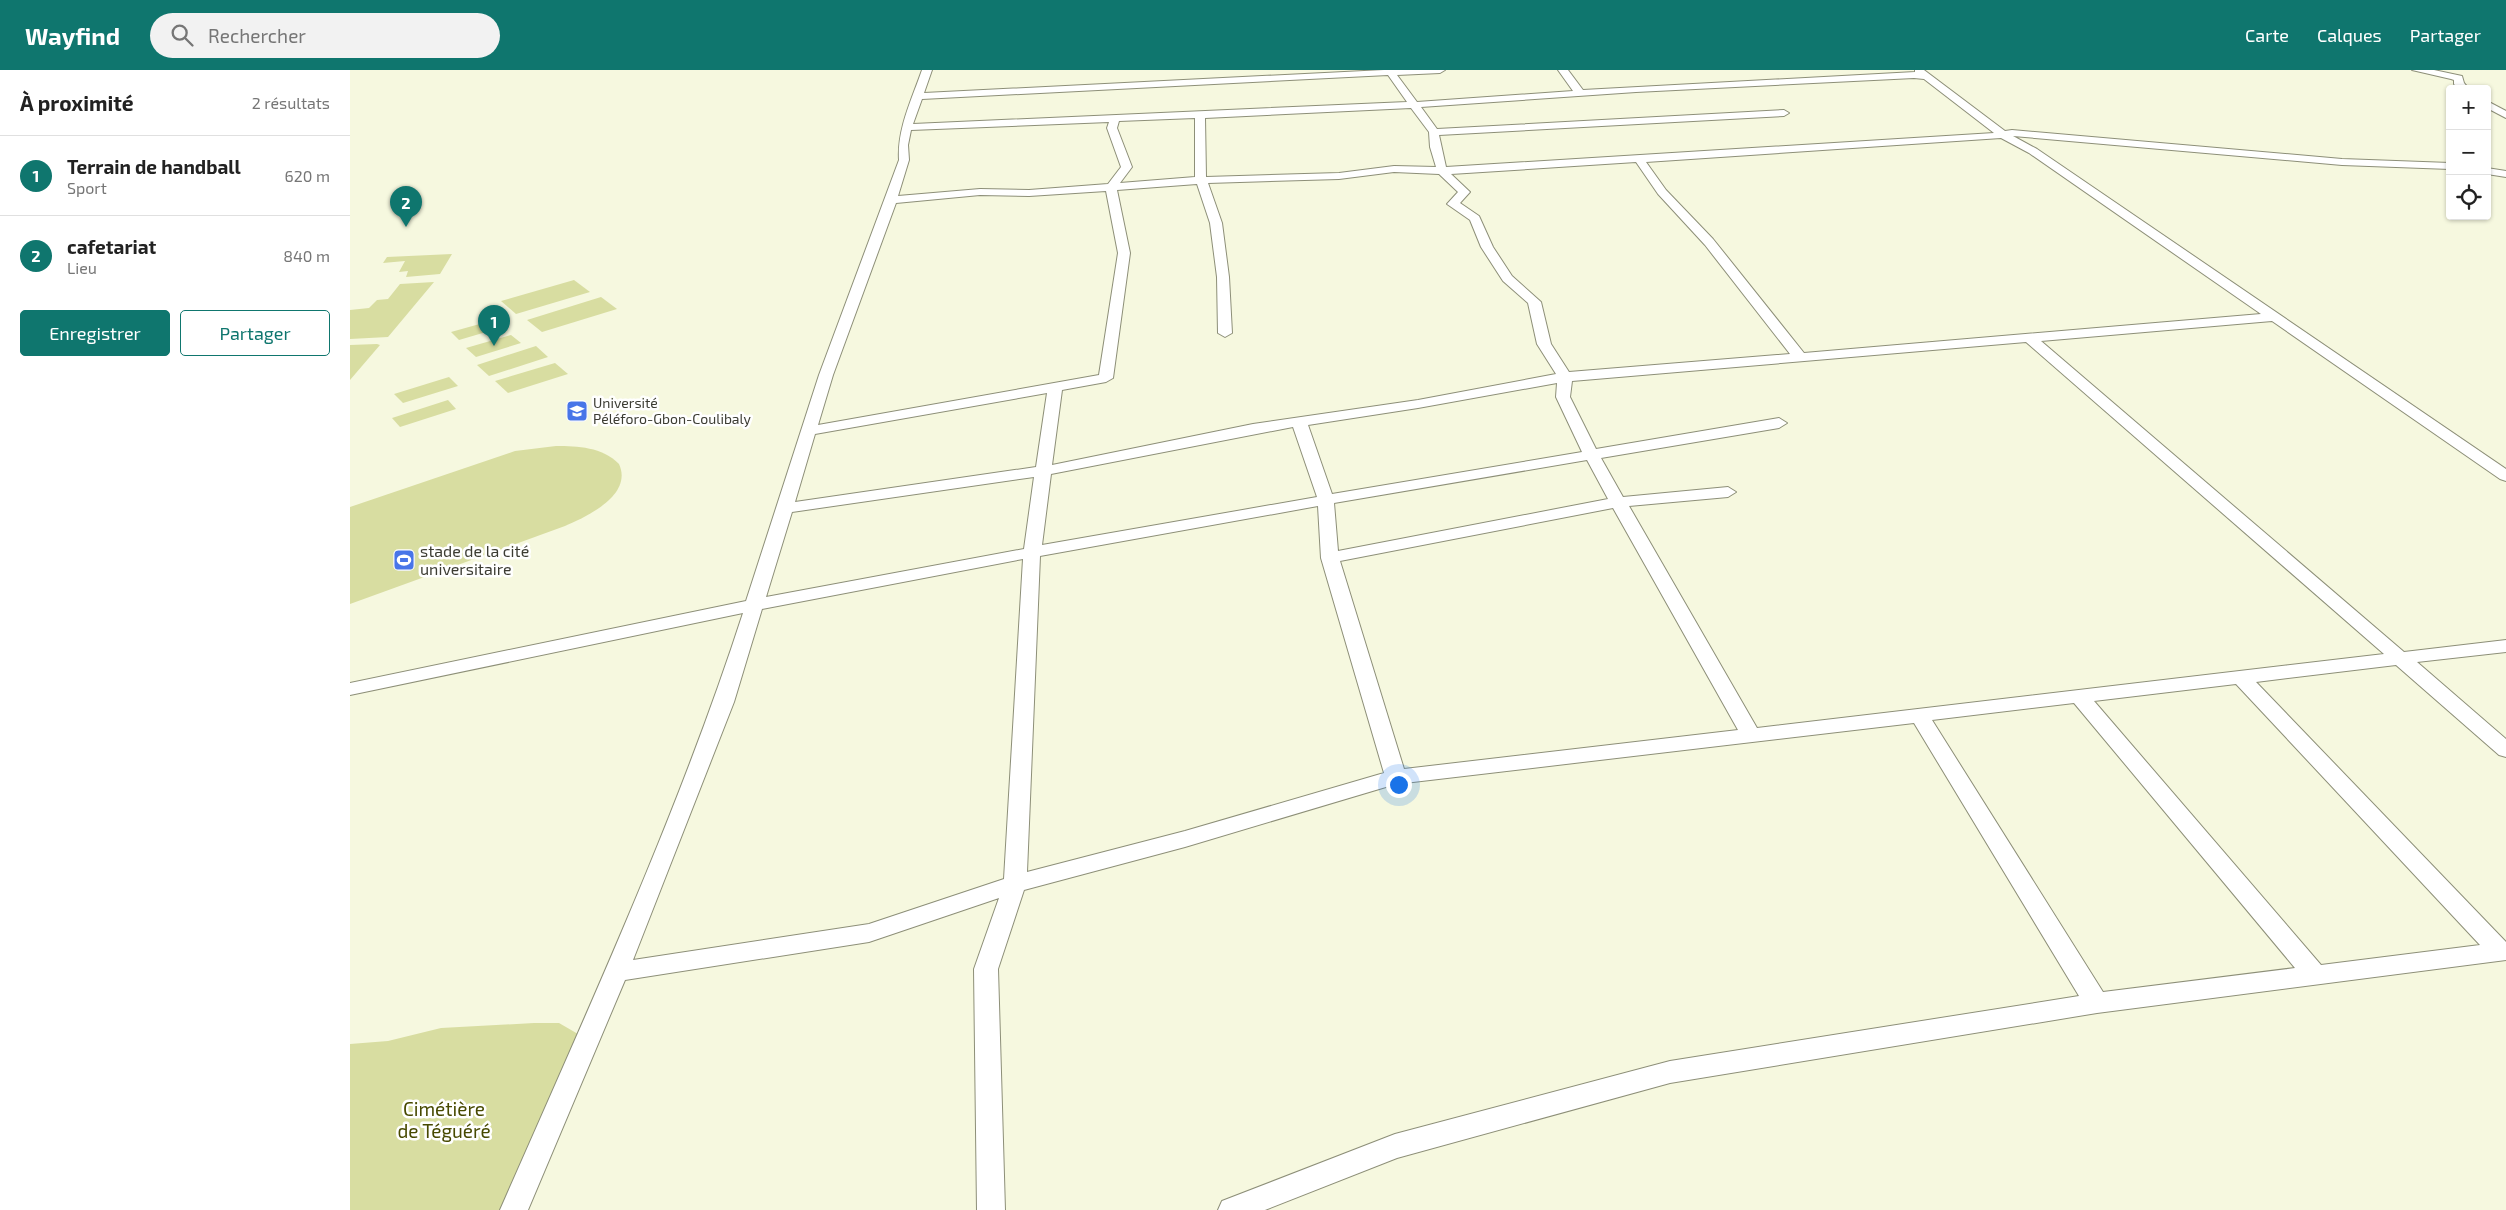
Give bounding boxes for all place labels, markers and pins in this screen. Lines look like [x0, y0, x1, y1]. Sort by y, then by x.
pin: 2 [390, 186, 422, 227]
pin: 1 [478, 305, 510, 346]
place label: Université Péléforo-Gbon-Coulibaly [593, 394, 751, 427]
school or university icon: Université Péléforo-Gbon-Coulibaly [565, 399, 589, 423]
place label: stade de la cité universitaire [420, 541, 529, 578]
sports icon: stade de la cité universitaire [392, 548, 416, 572]

